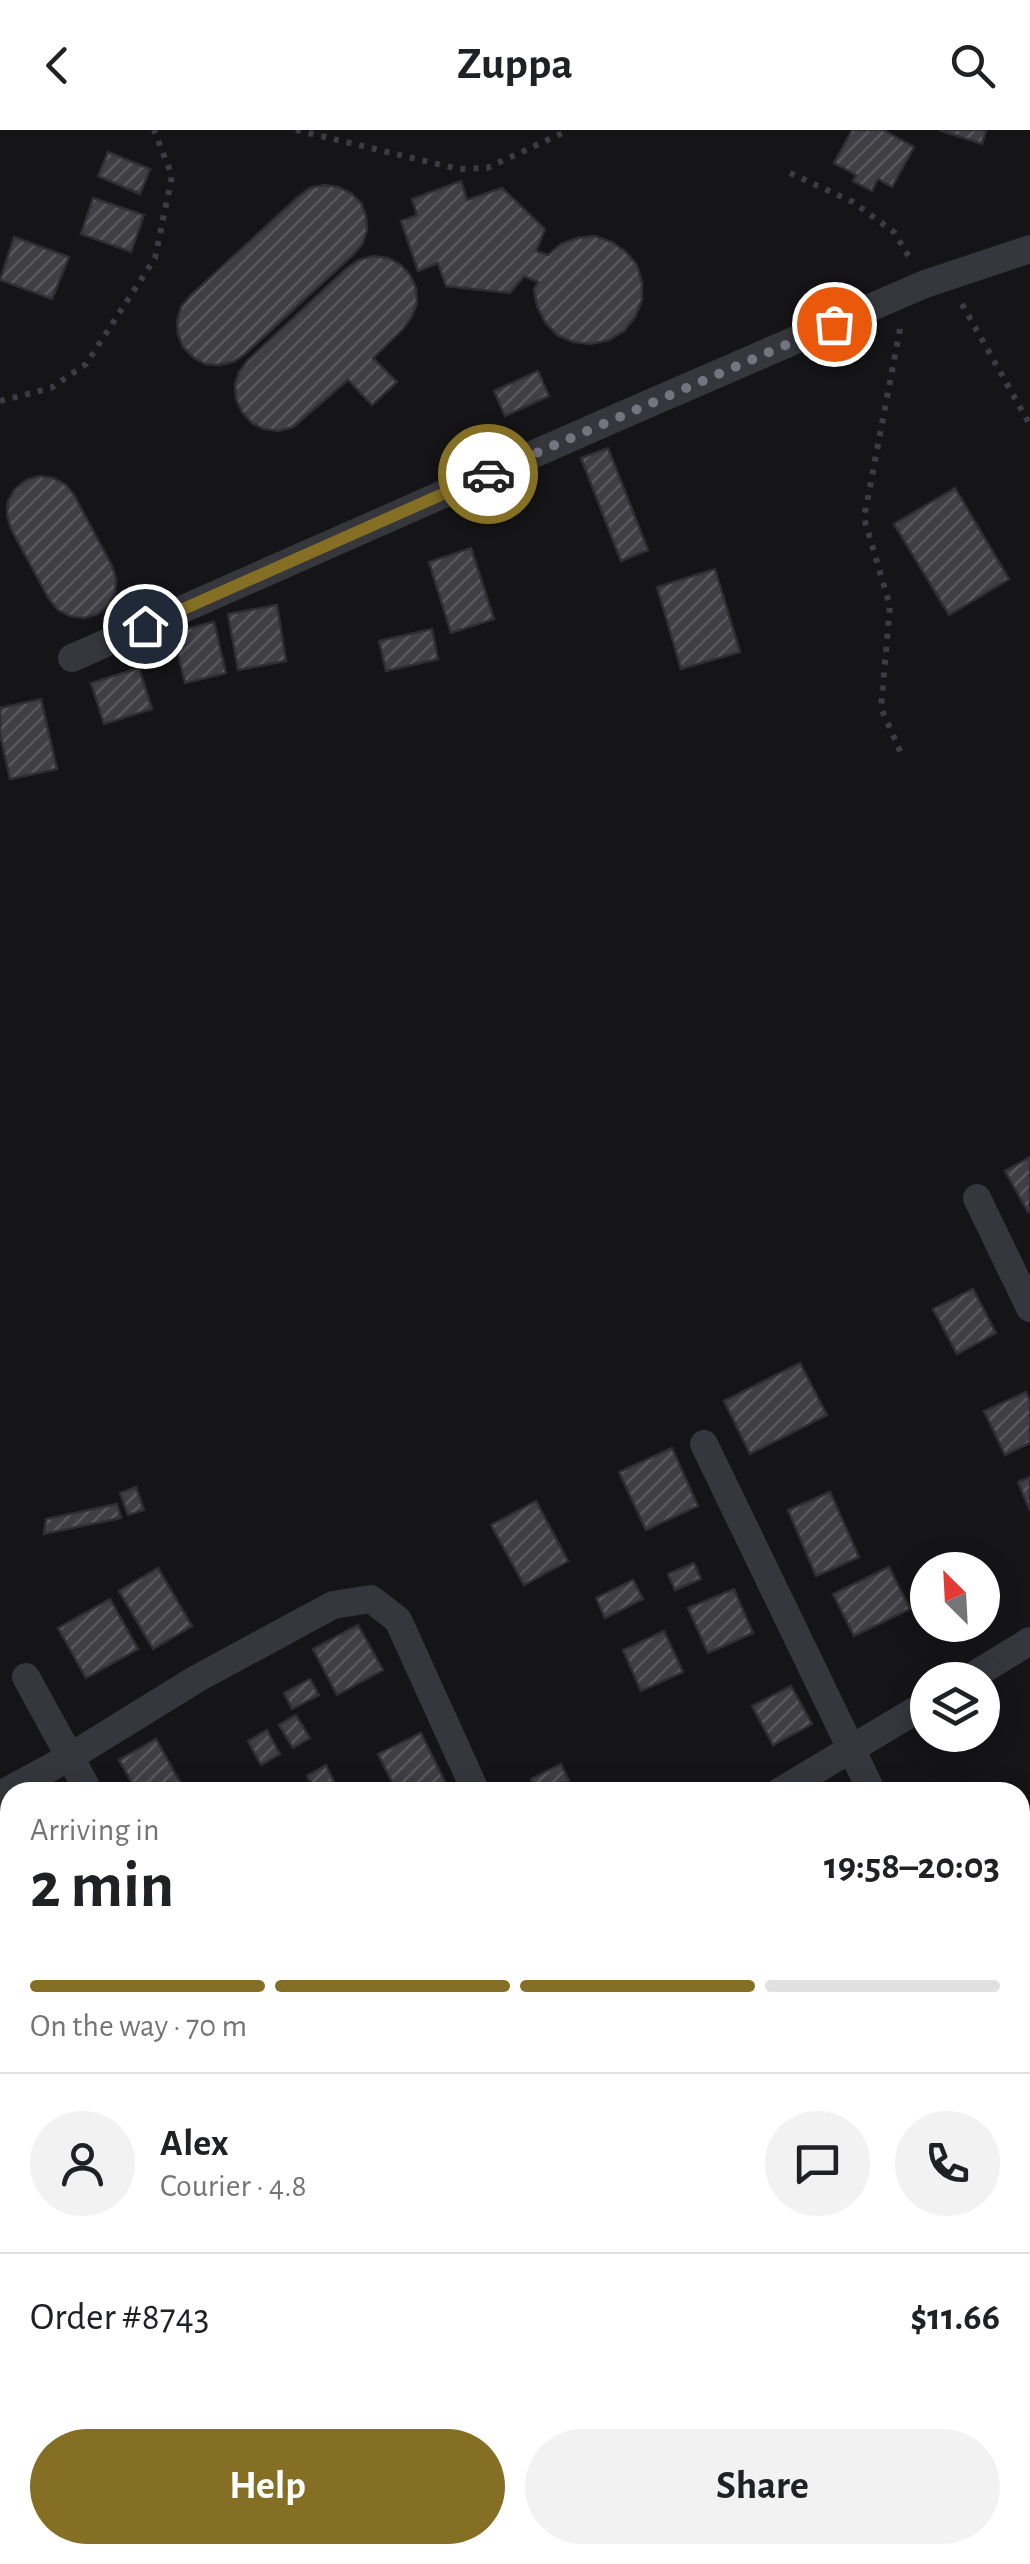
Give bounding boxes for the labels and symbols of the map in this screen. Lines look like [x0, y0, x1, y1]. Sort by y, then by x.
pin [792, 282, 877, 367]
courier [438, 424, 538, 524]
pin [103, 584, 188, 669]
north arrow [910, 1552, 1000, 1642]

